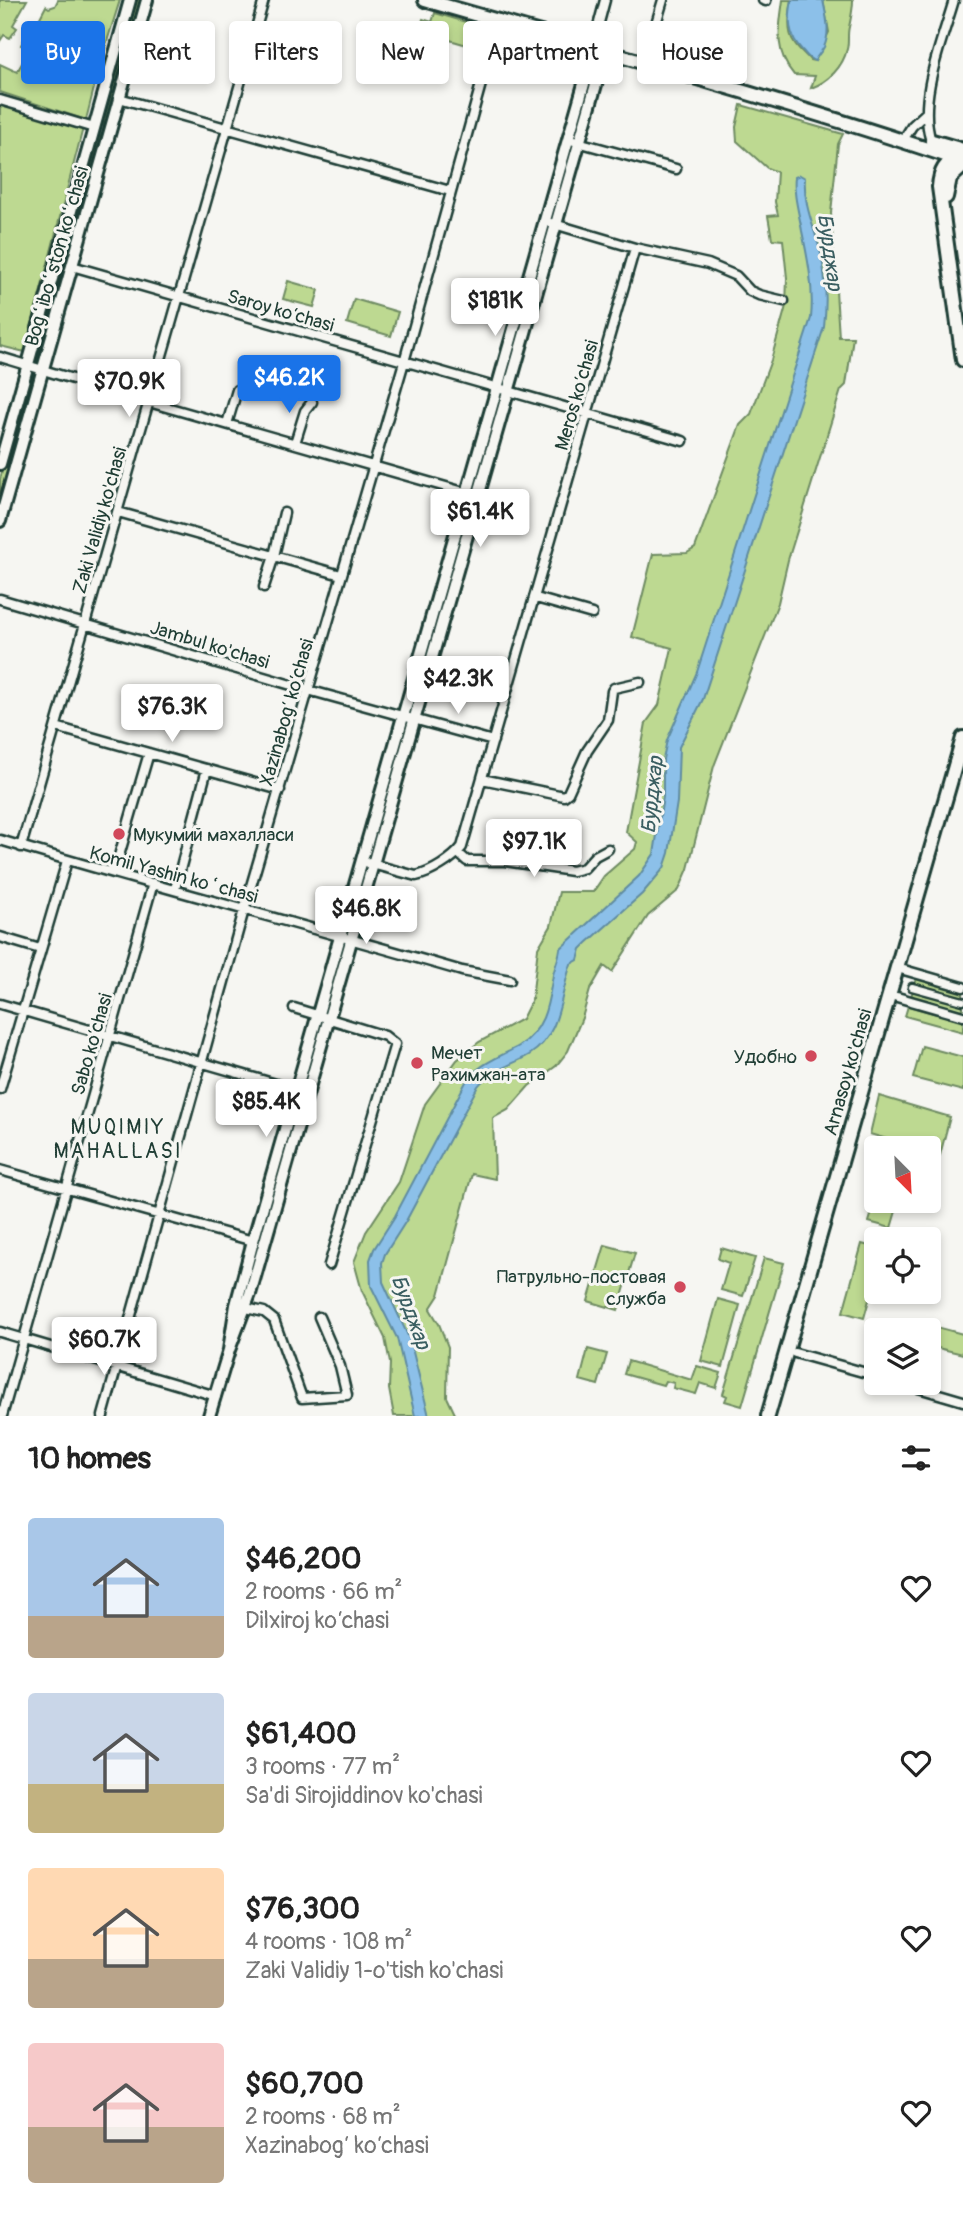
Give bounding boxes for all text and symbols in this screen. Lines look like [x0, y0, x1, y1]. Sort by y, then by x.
chip: Buy [21, 21, 105, 84]
chip: Rent [119, 21, 215, 84]
chip: Filters [229, 21, 342, 84]
chip: New [356, 21, 449, 84]
chip: Apartment [463, 21, 623, 84]
chip: House [637, 21, 747, 84]
street label: Bogʻiboʻston koʻchasi [20, 164, 94, 349]
water label: Бурджар [811, 212, 848, 293]
pin: $181K [446, 278, 544, 338]
street label: Saroy ko‘chasi [225, 284, 337, 338]
text: $181K [467, 286, 523, 315]
street label: Meros ko‘chasi [550, 337, 604, 453]
pin: $46.2K [232, 356, 346, 415]
pin: $70.9K [72, 360, 186, 419]
text: $46.2K [254, 363, 324, 392]
text: $70.9K [93, 367, 165, 396]
street label: Zaki Validiy ko'chasi [68, 444, 132, 596]
pin: $61.4K [423, 490, 537, 549]
text: $61.4K [446, 497, 514, 526]
street label: Jambul ko'chasi [147, 615, 272, 674]
street label: Xazinabog‘ ko‘chasi [254, 636, 319, 789]
pin: $42.3K [401, 656, 515, 716]
text: $42.3K [423, 664, 493, 693]
pin: $76.3K [115, 684, 229, 744]
text: $76.3K [137, 692, 207, 721]
water label: Бурджар [635, 754, 670, 835]
pin: $97.1K [477, 820, 591, 879]
place label: Мукумий махалласи [133, 823, 294, 847]
marker: Мукумий махалласи [111, 826, 127, 842]
text: $97.1K [502, 827, 566, 856]
street label: Komil Yashin koʻchasi [87, 841, 261, 909]
pin: $46.8K [309, 886, 423, 946]
text: $46.8K [331, 894, 401, 923]
street label: Sabo ko‘chasi [66, 991, 118, 1098]
street label: Arnasoy ko'chasi [818, 1006, 878, 1138]
place label: Мечет Рахимжан-ата [431, 1041, 546, 1087]
place label: Удобно [733, 1045, 797, 1069]
marker: Удобно [803, 1048, 819, 1064]
marker: Мечет Рахимжан-ата [409, 1055, 425, 1071]
pin: $85.4K [209, 1080, 323, 1139]
text: $85.4K [232, 1087, 300, 1116]
district label: MUQIMIY MAHALLASI [53, 1114, 183, 1165]
north arrow [864, 1136, 942, 1213]
map controls [864, 1136, 941, 1395]
button: locate [864, 1227, 941, 1304]
place label: Патрульно-постовая служба [497, 1265, 666, 1311]
water label: Бурджар [385, 1271, 437, 1354]
marker: Патрульно-постовая служба [672, 1279, 688, 1295]
pin: $60.7K [47, 1318, 161, 1377]
button: layers [864, 1318, 941, 1395]
text: $60.7K [68, 1325, 140, 1354]
icon: filters [897, 1439, 935, 1477]
text: 10 homes [28, 1440, 151, 1477]
text: $46,200 [245, 1540, 362, 1577]
icon: home [84, 1546, 168, 1630]
icon: heart [897, 1569, 935, 1607]
text: 2 rooms · 66 m² [245, 1577, 402, 1606]
text: Dilxiroj ko‘chasi [245, 1606, 389, 1635]
text: $61,400 [245, 1715, 356, 1752]
icon: home [84, 1721, 168, 1805]
icon: heart [897, 1744, 935, 1782]
text: 3 rooms · 77 m² [245, 1752, 400, 1781]
text: Sa'di Sirojiddinov ko'chasi [245, 1781, 483, 1810]
text: $76,300 [245, 1890, 360, 1927]
icon: home [84, 1896, 168, 1980]
icon: heart [897, 1919, 935, 1957]
text: 4 rooms · 108 m² [245, 1927, 412, 1956]
text: Zaki Validiy 1-o'tish ko'chasi [245, 1956, 503, 1985]
text: $60,700 [245, 2065, 364, 2102]
icon: home [84, 2071, 168, 2155]
icon: heart [897, 2094, 935, 2132]
text: 2 rooms · 68 m² [245, 2102, 401, 2131]
text: Xazinabog‘ ko‘chasi [245, 2131, 429, 2160]

